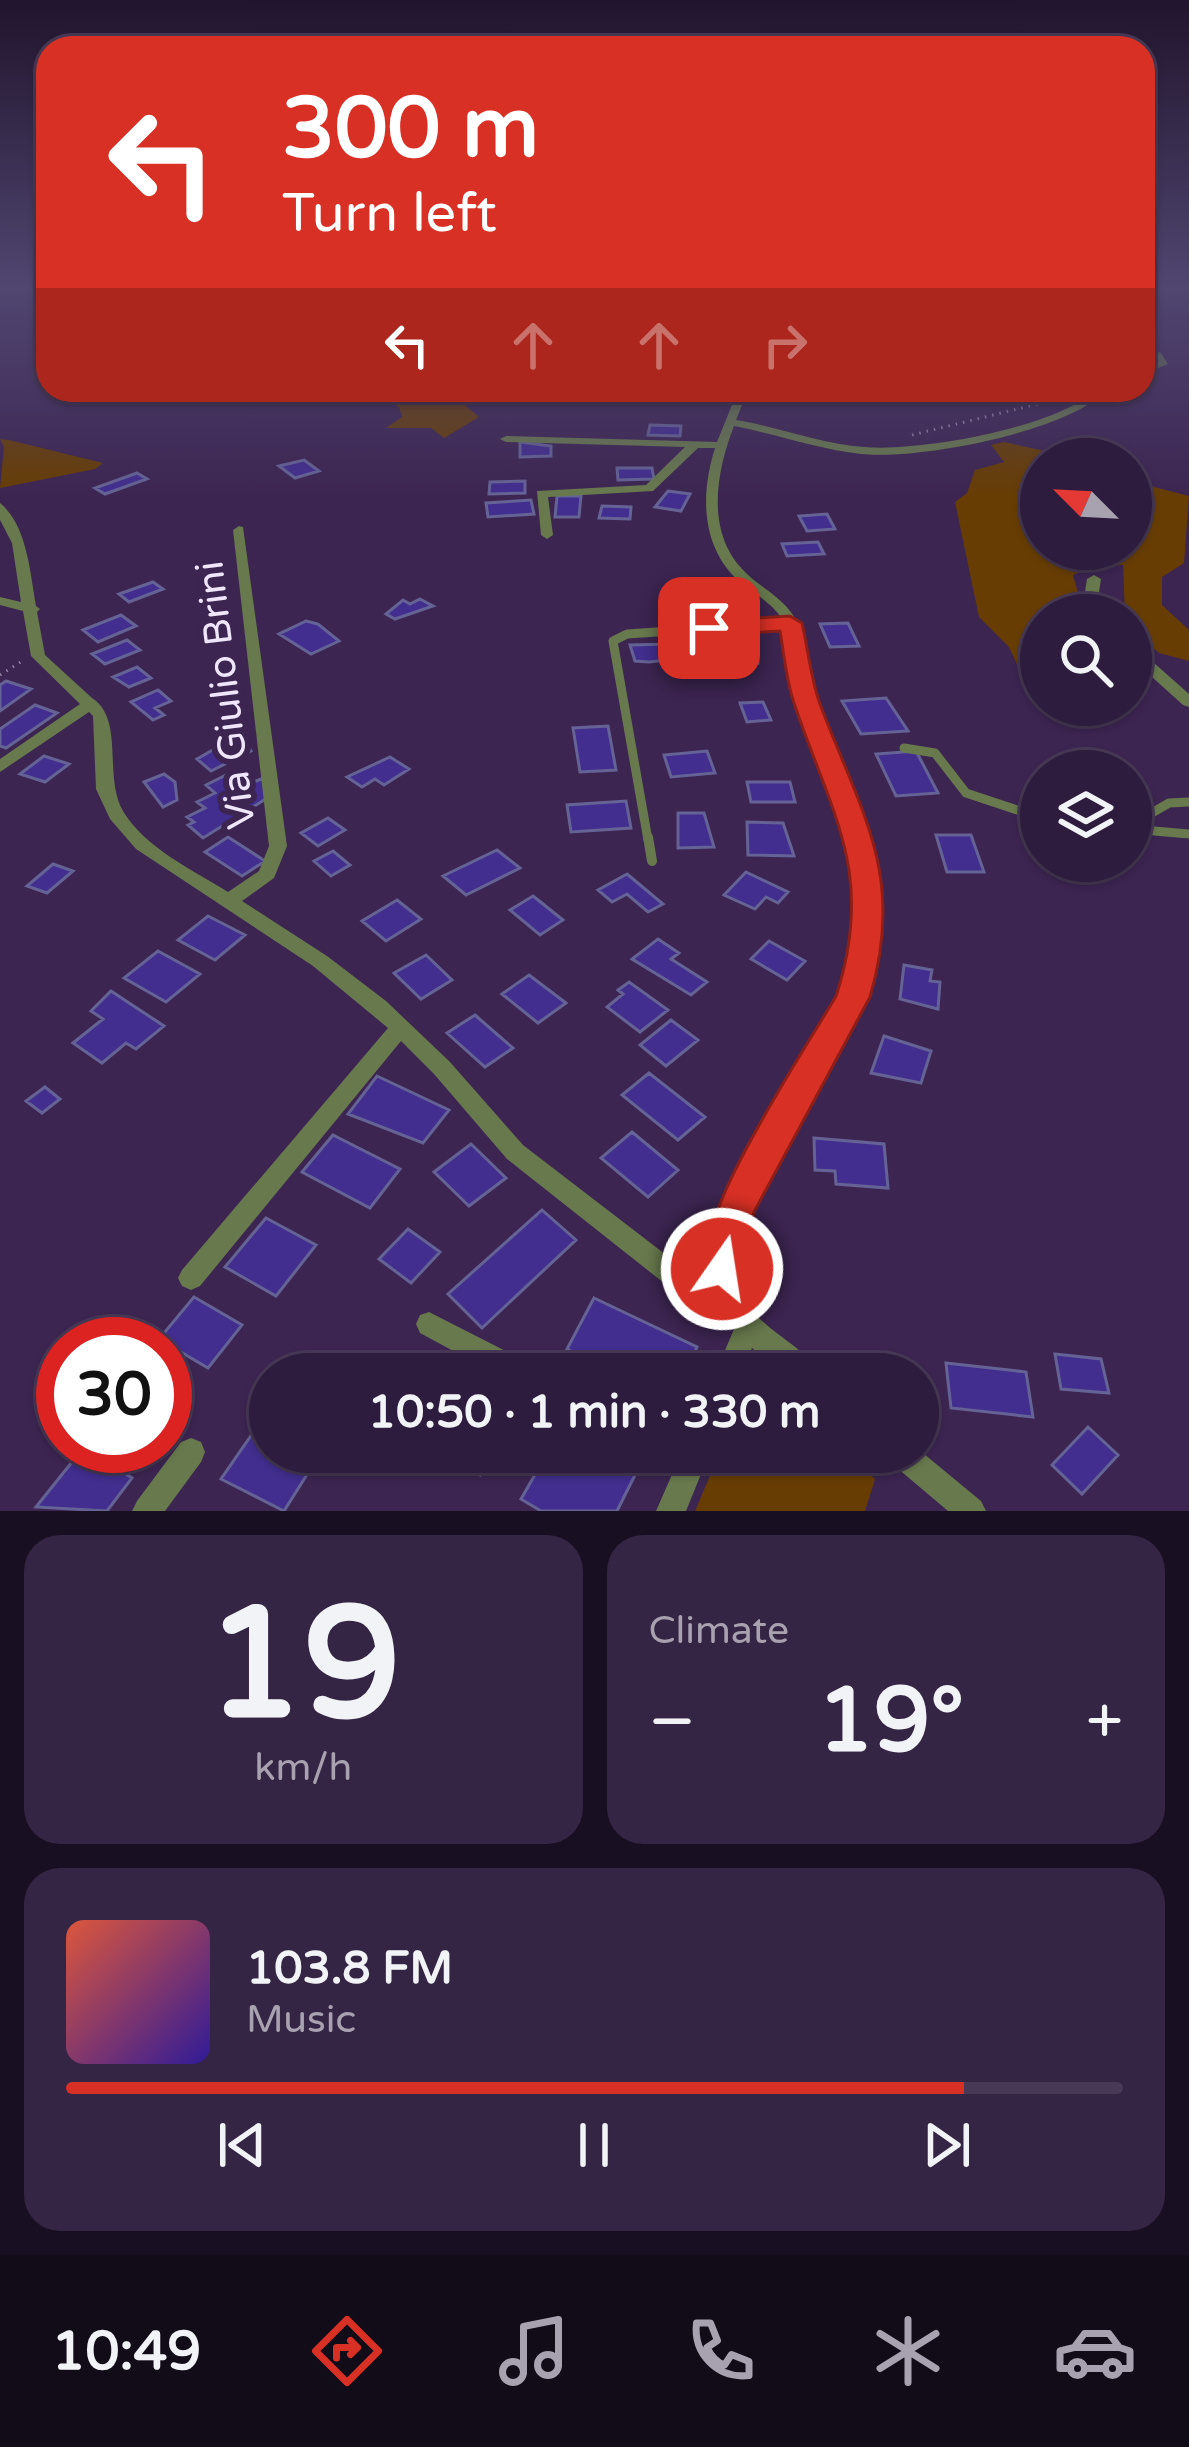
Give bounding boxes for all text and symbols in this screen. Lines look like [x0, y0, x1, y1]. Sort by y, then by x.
text: 300 m [282, 79, 539, 180]
icon: left [84, 84, 240, 240]
text: Turn left [282, 181, 497, 246]
icon: left [374, 312, 440, 378]
icon: ahead [500, 312, 566, 378]
icon: ahead [626, 312, 692, 378]
icon: right [752, 312, 818, 378]
north arrow [1020, 438, 1152, 570]
map controls [1020, 438, 1152, 882]
street label: Via Giulio Brini [186, 558, 266, 832]
pin [658, 577, 760, 679]
button: search [1020, 594, 1152, 726]
icon: arrive [676, 595, 742, 661]
button: layers [1020, 750, 1152, 882]
position arrow [659, 1206, 785, 1332]
speed limit sign: 30 [36, 1317, 192, 1473]
text: 10:50 · 1 min · 330 m [368, 1386, 820, 1440]
text: 19 [205, 1572, 401, 1760]
text: Climate [649, 1607, 789, 1654]
text: 19° [817, 1667, 964, 1776]
text: − [649, 1682, 696, 1762]
text: + [1086, 1682, 1123, 1762]
text: km/h [254, 1744, 352, 1791]
text: 103.8 FM [246, 1942, 453, 1996]
text: Music [246, 1996, 356, 2043]
icon: previous [209, 2112, 275, 2178]
icon: pause [561, 2112, 627, 2178]
icon: next [914, 2112, 980, 2178]
icon: directions [305, 2309, 389, 2393]
icon: music [492, 2309, 576, 2393]
icon: phone [679, 2309, 763, 2393]
icon: climate [866, 2309, 950, 2393]
icon: car [1053, 2309, 1137, 2393]
text: 10:49 [52, 2319, 201, 2384]

